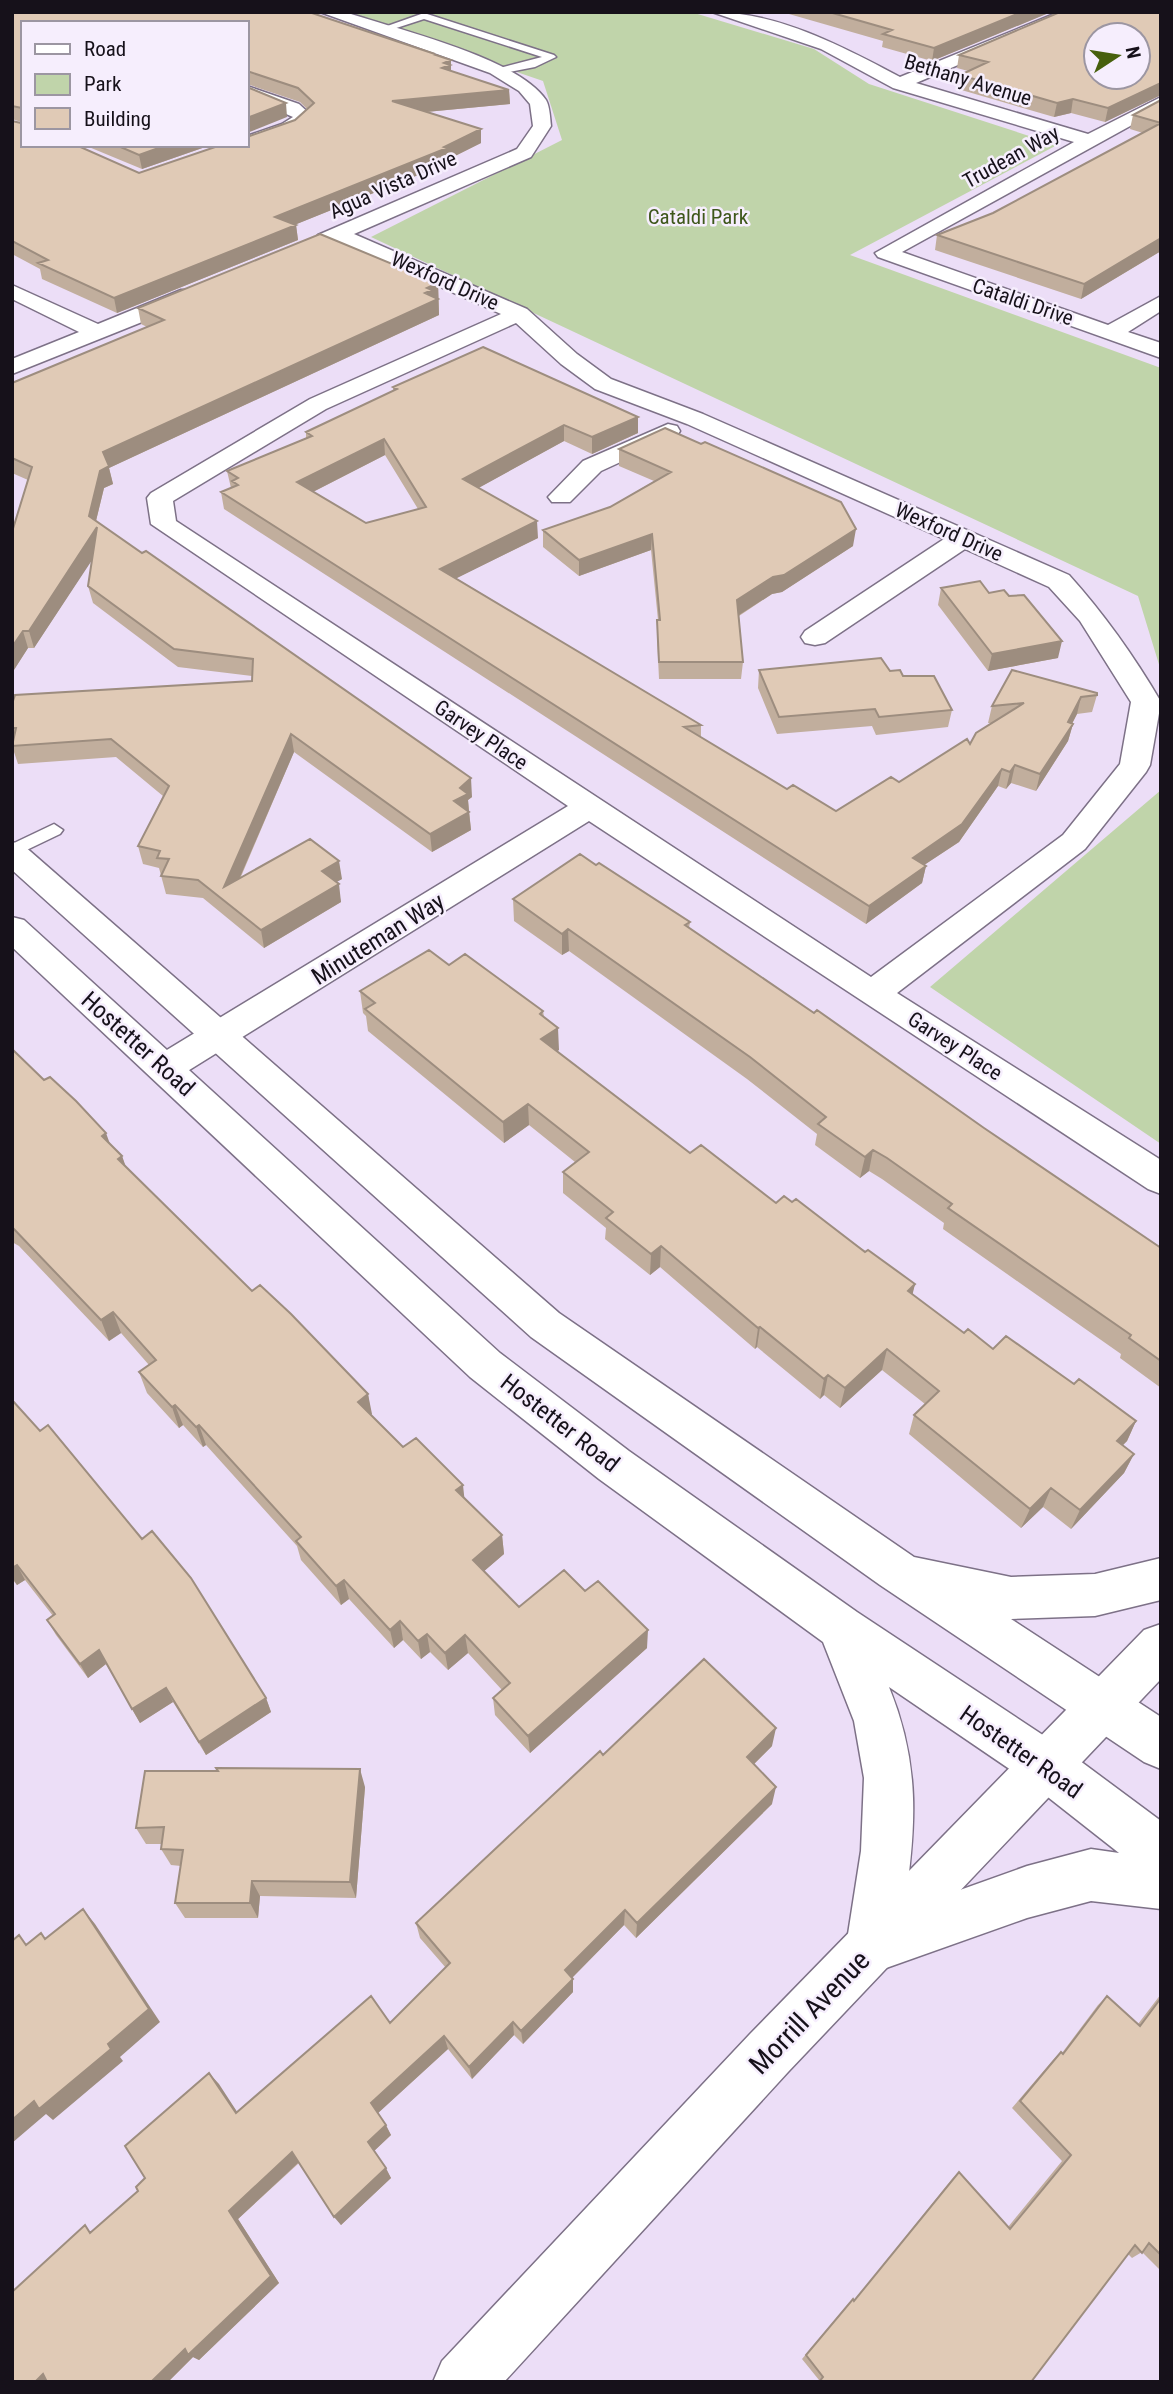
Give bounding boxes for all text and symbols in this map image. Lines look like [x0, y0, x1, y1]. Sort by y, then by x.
legend [21, 21, 248, 147]
north arrow [1082, 21, 1152, 91]
text: Road [84, 37, 126, 61]
text: N [1121, 44, 1146, 61]
street label: Bethany Avenue [901, 49, 1035, 111]
text: Park [84, 72, 122, 96]
text: Building [84, 107, 151, 131]
street label: Trudean Way [959, 121, 1064, 193]
street label: Agua Vista Drive [326, 146, 460, 224]
park label: Cataldi Park [648, 205, 749, 229]
street label: Wexford Drive [387, 247, 503, 315]
street label: Cataldi Drive [969, 274, 1077, 330]
street label: Wexford Drive [891, 498, 1007, 566]
street label: Garvey Place [430, 695, 532, 775]
street label: Minuteman Way [307, 887, 450, 991]
street label: Hostetter Road [76, 986, 200, 1102]
street label: Garvey Place [903, 1007, 1007, 1085]
street label: Hostetter Road [495, 1368, 625, 1478]
street label: Hostetter Road [955, 1700, 1087, 1804]
street label: Morrill Avenue [742, 1944, 876, 2081]

